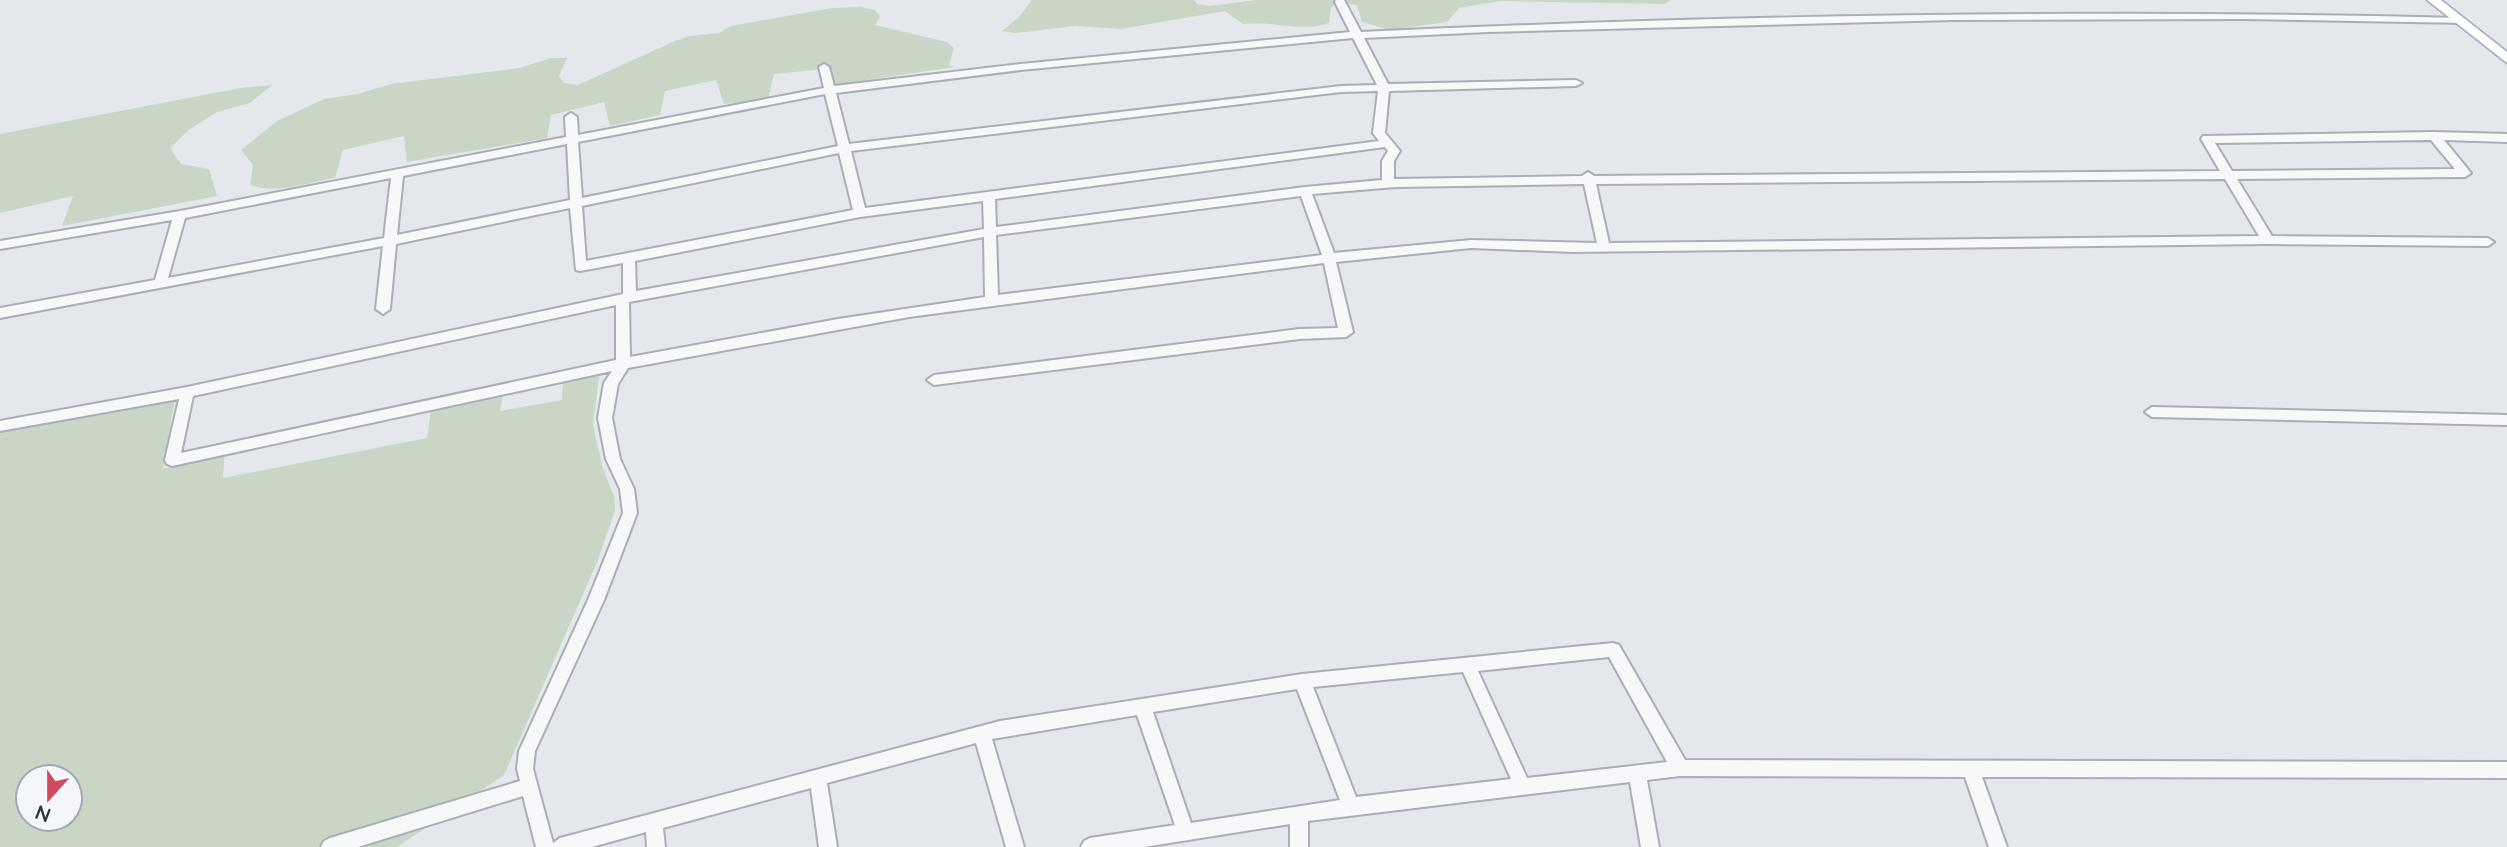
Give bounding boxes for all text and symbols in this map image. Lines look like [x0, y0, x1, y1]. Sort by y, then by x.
north arrow [14, 763, 84, 833]
text: N [32, 801, 54, 828]

